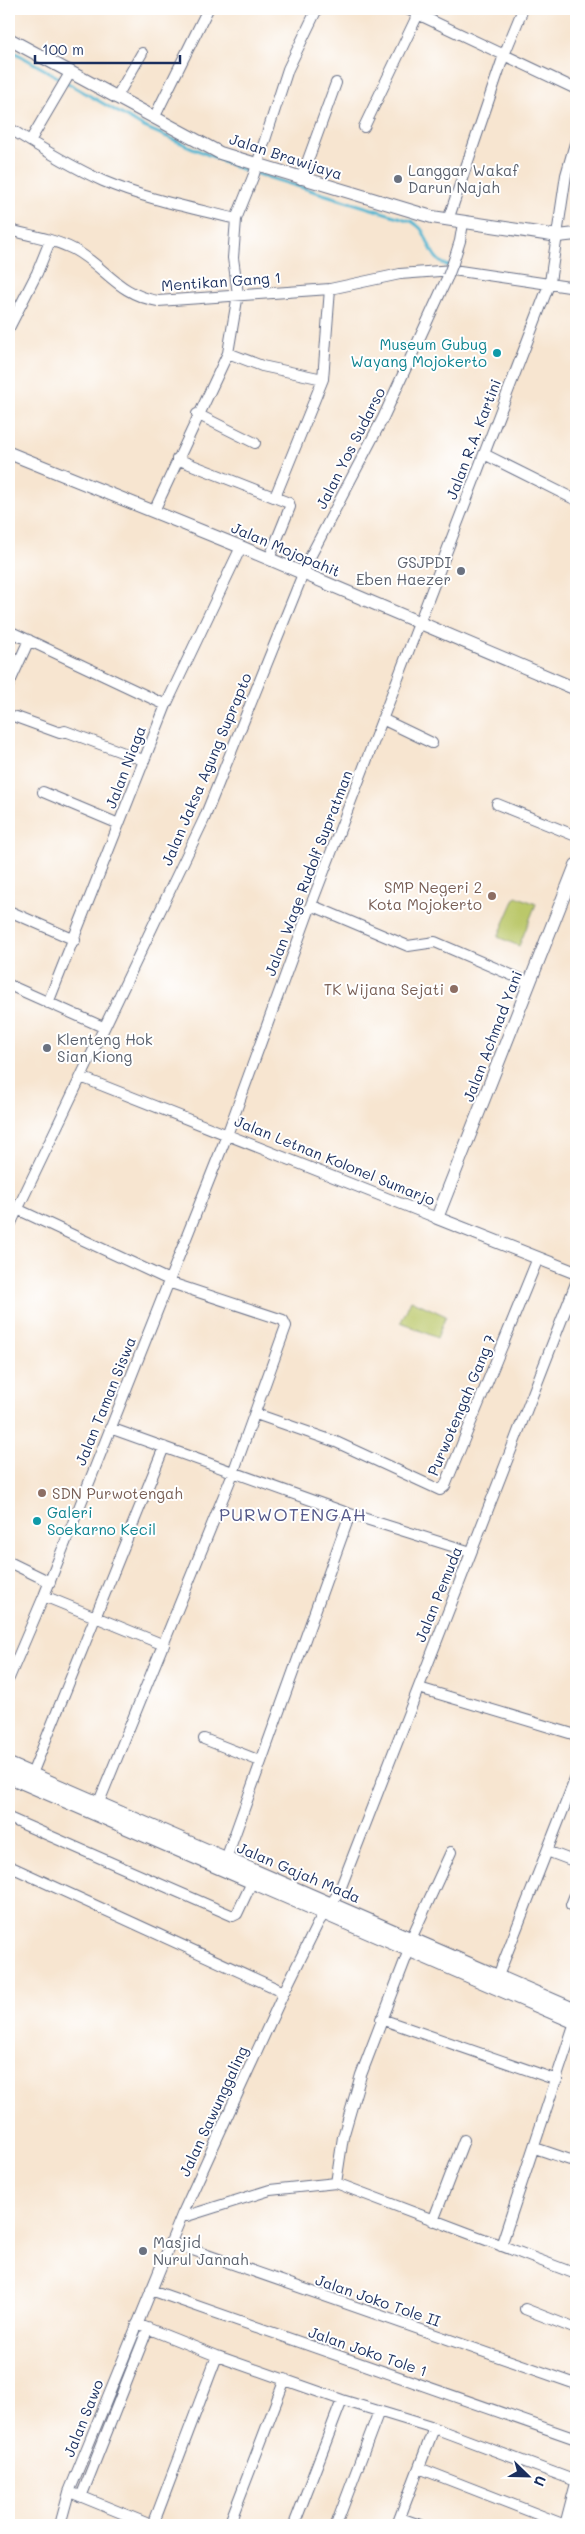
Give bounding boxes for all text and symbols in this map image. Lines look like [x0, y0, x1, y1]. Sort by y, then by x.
scale bar [35, 32, 180, 64]
text: 100 m [42, 39, 84, 59]
street label: Jalan Brawijaya [227, 128, 345, 184]
place label: Langgar Wakaf Darun Najah [408, 160, 519, 197]
marker: Langgar Wakaf Darun Najah [392, 173, 404, 185]
street label: Mentikan Gang 1 [160, 267, 282, 295]
place label: Museum Gubug Wayang Mojokerto [350, 334, 487, 371]
marker: Museum Gubug Wayang Mojokerto [491, 347, 503, 359]
street label: Jalan R.A. Kartini [441, 376, 505, 502]
street label: Jalan Yos Sudarso [311, 384, 389, 512]
street label: Jalan Mojopahit [228, 517, 344, 581]
place label: GSJPDI Eben Haezer [356, 552, 451, 589]
marker: GSJPDI Eben Haezer [455, 565, 467, 577]
street label: Jalan Jaksa Agung Suprapto [156, 670, 256, 868]
street label: Jalan Niaga [100, 723, 150, 811]
street label: Jalan Wage Rudolf Supratman [259, 767, 357, 979]
place label: SMP Negeri 2 Kota Mojokerto [368, 877, 482, 914]
marker: SMP Negeri 2 Kota Mojokerto [486, 890, 498, 902]
street label: Jalan Achmad Yani [458, 967, 526, 1105]
place label: TK Wijana Sejati [324, 979, 444, 999]
marker: TK Wijana Sejati [448, 983, 460, 995]
place label: Klenteng Hok Sian Kiong [57, 1029, 153, 1066]
marker: Klenteng Hok Sian Kiong [41, 1042, 53, 1054]
street label: Jalan Letnan Kolonel Sumarjo [232, 1111, 438, 1210]
street label: Purwotengah Gang 7 [422, 1331, 500, 1479]
street label: Jalan Taman Siswa [70, 1334, 140, 1468]
place label: SDN Purwotengah [52, 1483, 183, 1503]
marker: SDN Purwotengah [36, 1487, 48, 1499]
place label: Galeri Soekarno Kecil [47, 1502, 156, 1539]
district label: PURWOTENGAH [219, 1502, 367, 1526]
marker: Galeri Soekarno Kecil [31, 1515, 43, 1527]
street label: Jalan Pemuda [410, 1543, 466, 1645]
street label: Jalan Gajah Mada [234, 1837, 364, 1907]
street label: Jalan Sawunggaling [174, 2042, 252, 2180]
place label: Masjid Nurul Jannah [153, 2232, 249, 2269]
marker: Masjid Nurul Jannah [137, 2245, 149, 2257]
street label: Jalan Joko Tole II [313, 2269, 444, 2331]
street label: Jalan Joko Tole 1 [306, 2321, 430, 2381]
street label: Jalan Sawo [58, 2376, 108, 2460]
north arrow [502, 2452, 552, 2502]
text: U [530, 2473, 551, 2490]

